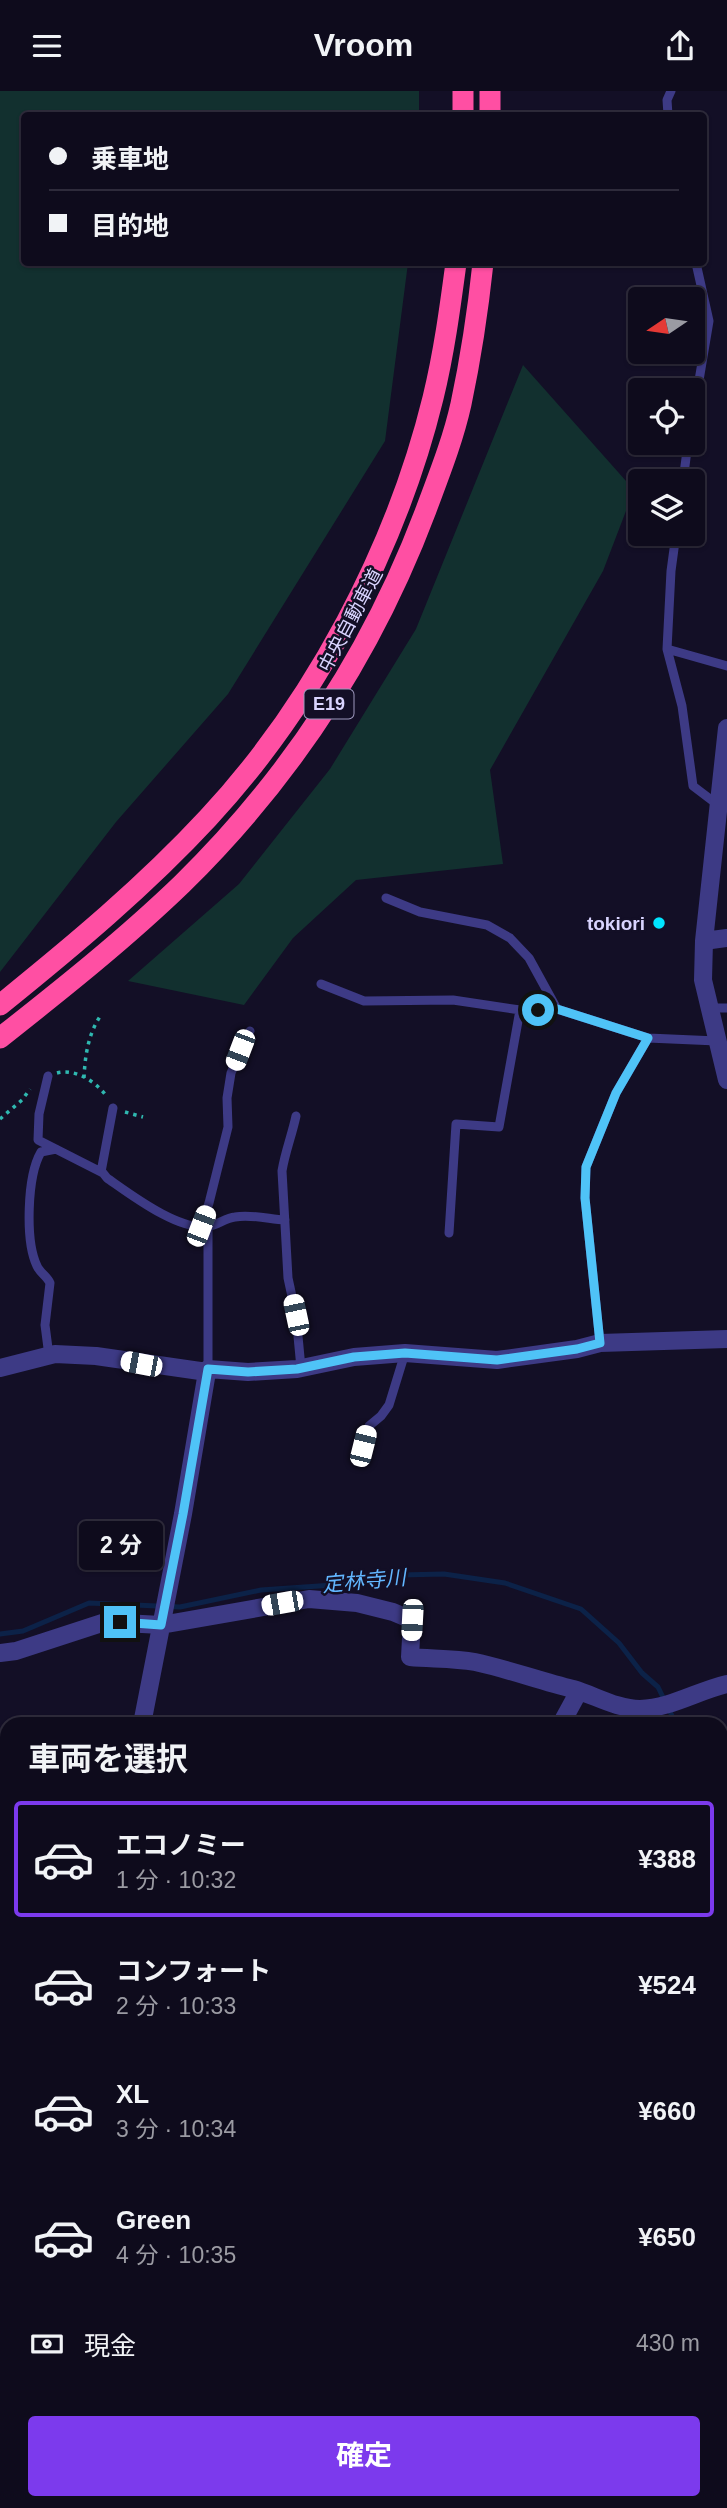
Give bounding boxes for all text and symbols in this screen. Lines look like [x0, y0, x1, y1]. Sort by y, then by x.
icon: menu [28, 27, 66, 65]
text: Vroom [314, 27, 413, 63]
icon: share [661, 27, 699, 65]
text: 乗車地 [91, 144, 169, 174]
text: 目的地 [91, 211, 169, 241]
north arrow [628, 287, 705, 364]
map controls [628, 287, 705, 546]
button: locate [628, 378, 705, 455]
button: layers [628, 469, 705, 546]
street label: 中央自動車道 [314, 565, 386, 675]
road number: E19 [304, 689, 354, 719]
place label: tokiori [587, 913, 645, 934]
marker: tokiori [651, 915, 667, 931]
route start [522, 994, 554, 1026]
car [223, 1027, 258, 1073]
car [184, 1203, 219, 1249]
car [282, 1292, 311, 1338]
car [119, 1350, 164, 1378]
car [348, 1423, 379, 1469]
callout: 2 分 [78, 1521, 162, 1569]
text: 2 分 [100, 1532, 142, 1558]
water label: 定林寺川 [321, 1565, 409, 1596]
car [260, 1589, 305, 1617]
car [401, 1598, 424, 1642]
route end [104, 1606, 136, 1638]
text: 車両を選択 [28, 1741, 188, 1777]
icon: car [32, 1828, 95, 1891]
text: エコノミー [116, 1830, 246, 1860]
text: ¥388 [638, 1844, 696, 1874]
text: 1 分 · 10:32 [116, 1867, 236, 1893]
icon: car [32, 1954, 95, 2017]
text: コンフォート [116, 1956, 271, 1986]
text: ¥524 [638, 1970, 696, 2000]
text: 2 分 · 10:33 [116, 1993, 236, 2019]
text: XL [116, 2079, 149, 2109]
icon: car [32, 2080, 95, 2143]
text: ¥660 [638, 2096, 696, 2126]
text: 3 分 · 10:34 [116, 2116, 236, 2142]
text: Green [116, 2205, 191, 2235]
icon: car [32, 2206, 95, 2269]
text: ¥650 [638, 2222, 696, 2252]
text: 4 分 · 10:35 [116, 2242, 236, 2268]
icon: cash [28, 2325, 66, 2363]
text: 430 m [636, 2330, 700, 2356]
text: 現金 [84, 2331, 136, 2361]
button: 確定 [28, 2416, 700, 2496]

